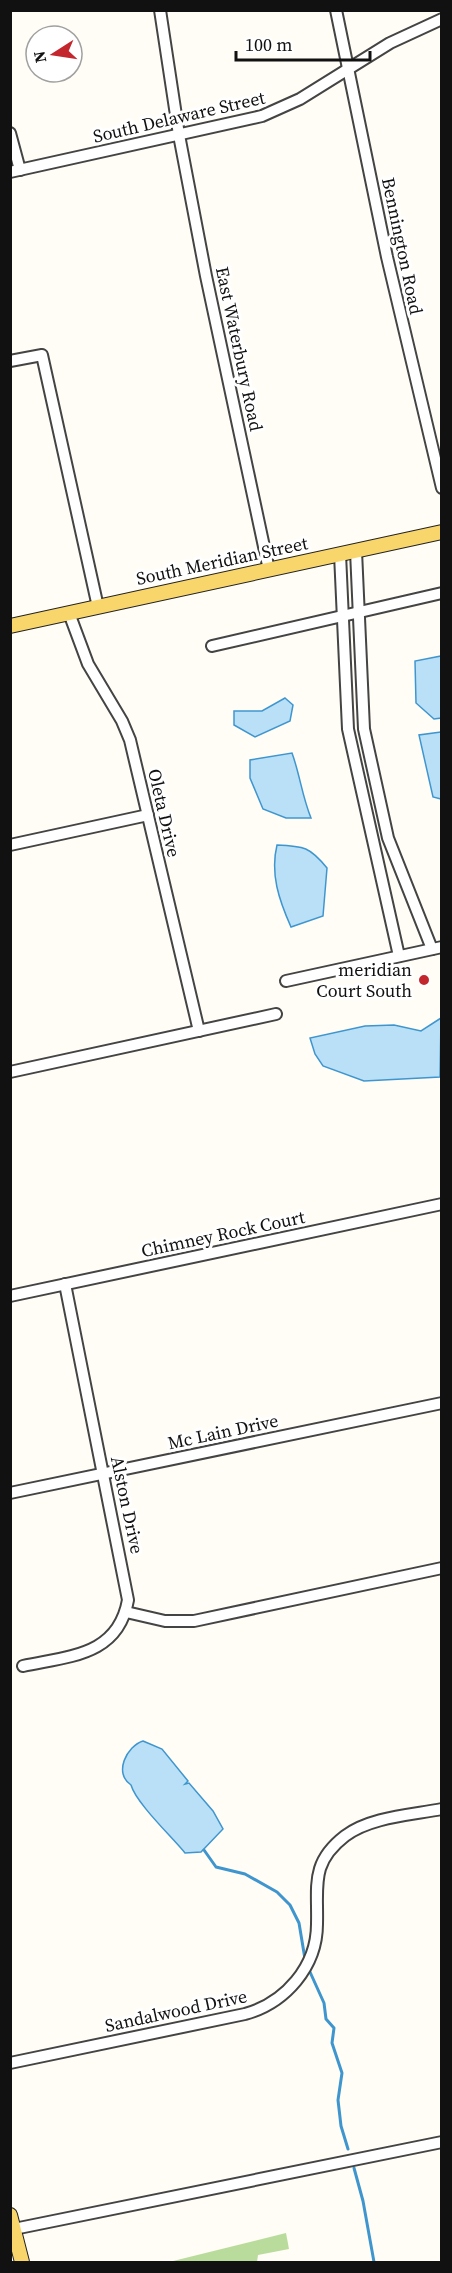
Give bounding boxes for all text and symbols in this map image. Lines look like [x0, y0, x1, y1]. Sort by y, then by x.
north arrow [24, 24, 84, 84]
scale bar [236, 24, 370, 62]
text: 100 m [245, 32, 292, 57]
text: N [27, 49, 51, 65]
street label: South Delaware Street [90, 85, 268, 148]
street label: Bennington Road [376, 175, 429, 317]
street label: East Waterbury Road [210, 264, 269, 434]
street label: South Meridian Street [134, 530, 310, 591]
street label: Oleta Drive [142, 766, 187, 859]
place label: meridian Court South [316, 957, 412, 1003]
marker: meridian Court South [417, 973, 431, 987]
street label: Chimney Rock Court [139, 1204, 307, 1263]
street label: Mc Lain Drive [165, 1408, 281, 1455]
street label: Alston Drive [105, 1454, 150, 1556]
street label: Sandalwood Drive [103, 1983, 249, 2038]

